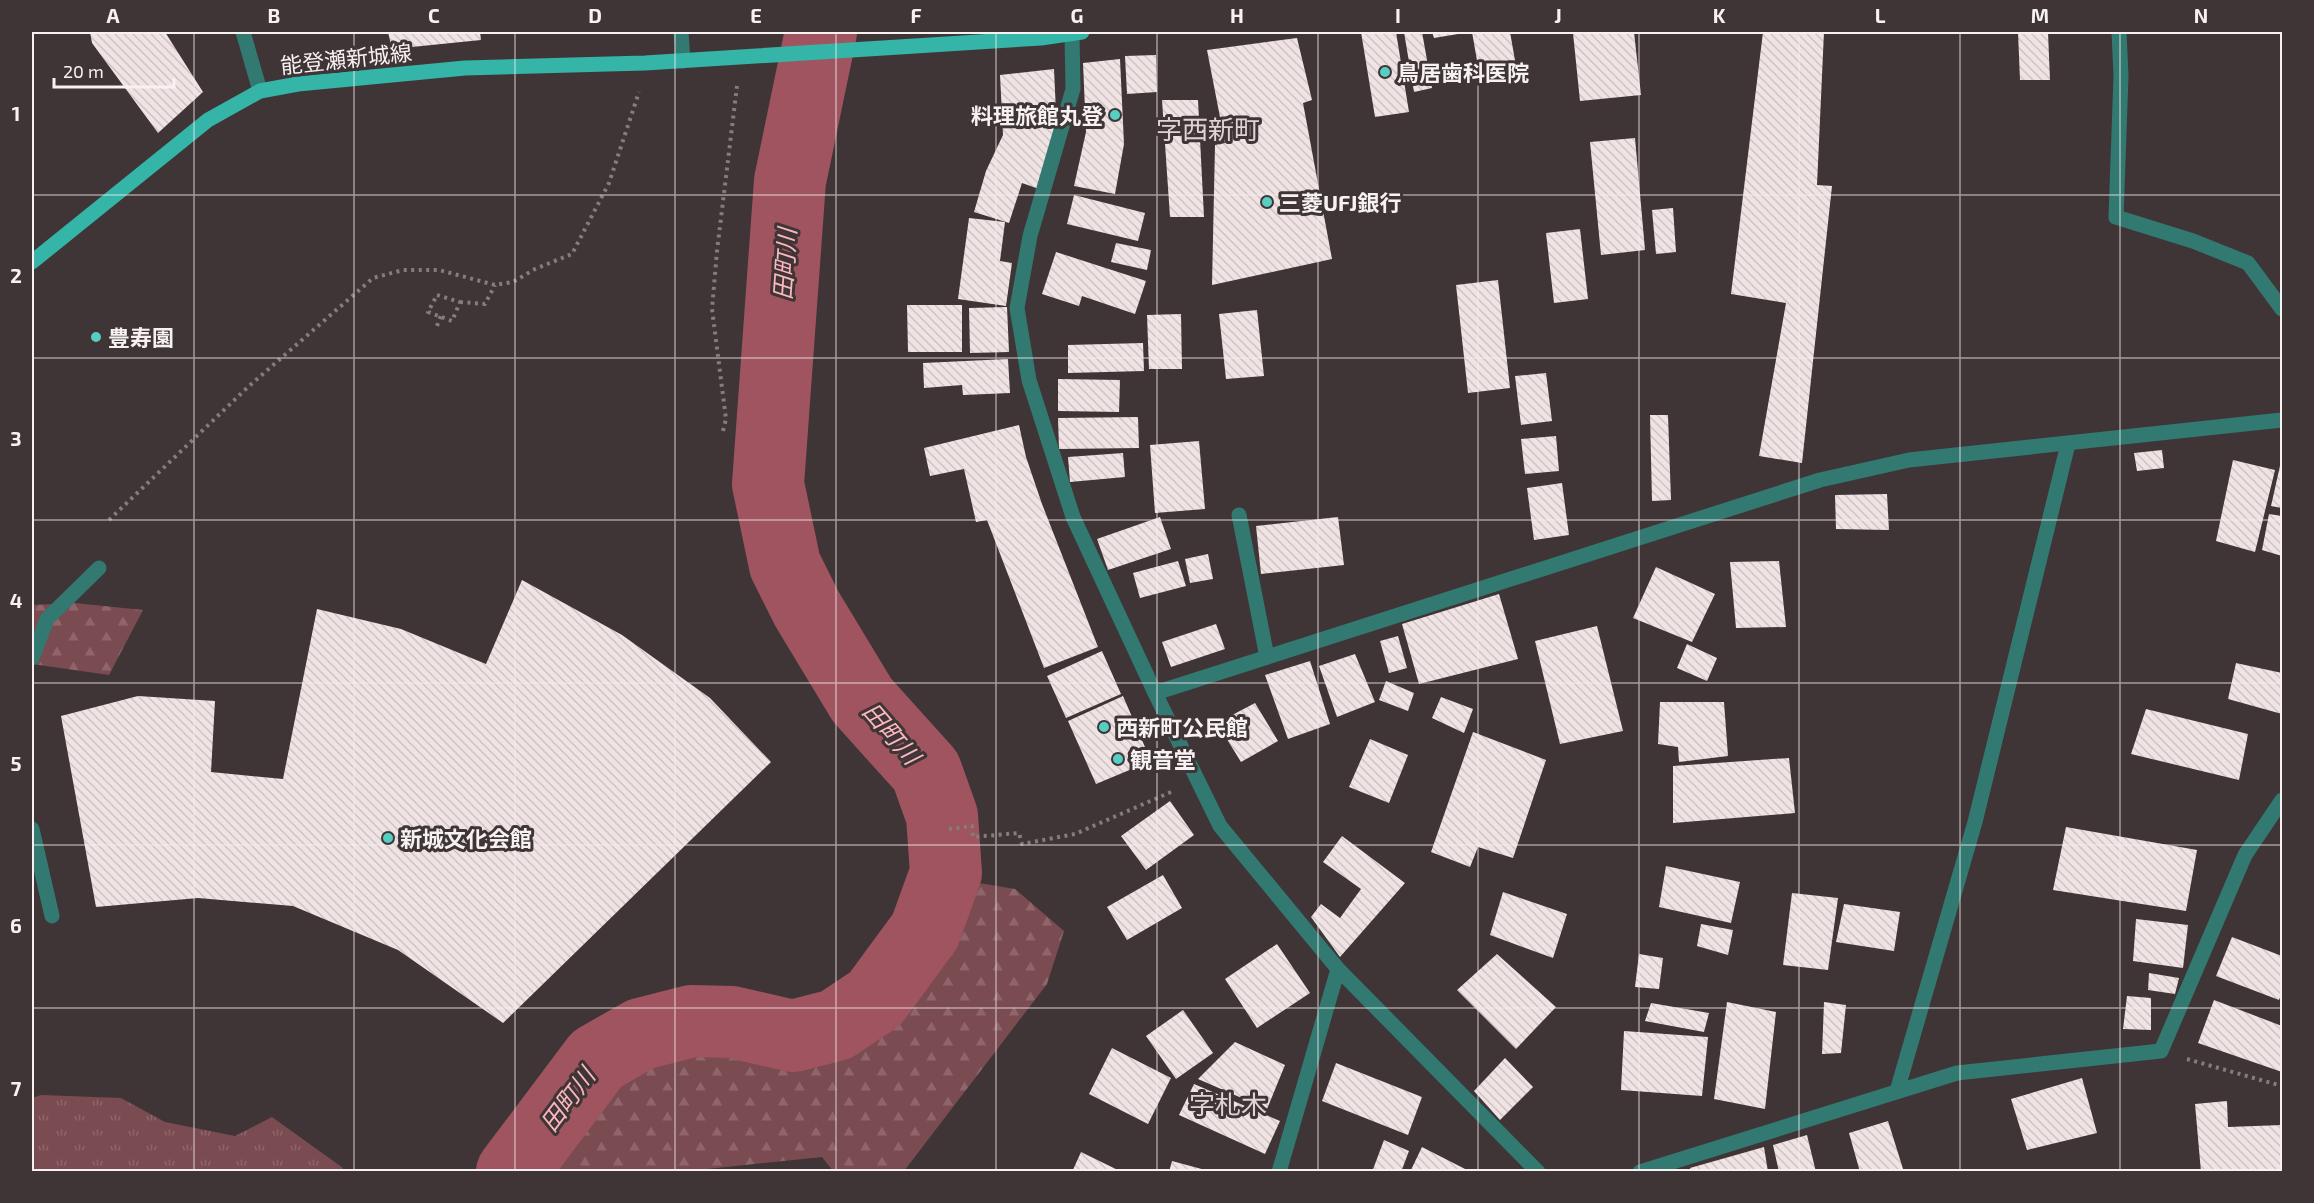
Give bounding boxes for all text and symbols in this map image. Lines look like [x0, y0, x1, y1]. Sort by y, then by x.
text: A [106, 3, 120, 27]
text: B [268, 3, 280, 27]
text: C [428, 3, 440, 27]
text: D [588, 3, 602, 27]
text: E [750, 3, 762, 27]
text: F [910, 3, 922, 27]
text: G [1071, 3, 1083, 27]
text: H [1230, 3, 1244, 27]
text: I [1395, 3, 1401, 27]
text: J [1554, 3, 1562, 27]
text: K [1713, 3, 1726, 27]
text: L [1875, 3, 1886, 27]
text: M [2031, 3, 2049, 27]
text: N [2194, 3, 2208, 27]
street label: 能登瀬新城線 [279, 38, 413, 78]
scale bar [54, 51, 174, 89]
place label: 鳥居歯科医院 [1397, 59, 1529, 85]
text: 20 m [63, 60, 104, 82]
marker: 鳥居歯科医院 [1378, 65, 1392, 79]
text: 1 [12, 101, 20, 125]
place label: 料理旅館丸登 [971, 102, 1103, 128]
marker: 料理旅館丸登 [1108, 108, 1122, 122]
district label: 字西新町 [1156, 113, 1260, 144]
place label: 三菱UFJ銀行 [1279, 189, 1402, 215]
marker: 三菱UFJ銀行 [1260, 195, 1274, 209]
water label: 田町川 [767, 224, 801, 301]
text: 2 [10, 263, 22, 287]
place label: 豊寿園 [108, 324, 174, 350]
marker: 豊寿園 [89, 330, 103, 344]
text: 3 [10, 426, 22, 450]
text: 4 [10, 588, 23, 612]
water label: 田町川 [857, 696, 929, 772]
place label: 西新町公民館 [1116, 714, 1248, 740]
marker: 西新町公民館 [1097, 720, 1111, 734]
place label: 観音堂 [1130, 746, 1196, 772]
text: 5 [10, 751, 22, 775]
marker: 観音堂 [1111, 752, 1125, 766]
place label: 新城文化会館 [400, 825, 532, 851]
marker: 新城文化会館 [381, 831, 395, 845]
text: 6 [10, 913, 22, 937]
water label: 田町川 [534, 1059, 602, 1136]
text: 7 [11, 1076, 22, 1100]
district label: 字札木 [1189, 1088, 1267, 1119]

